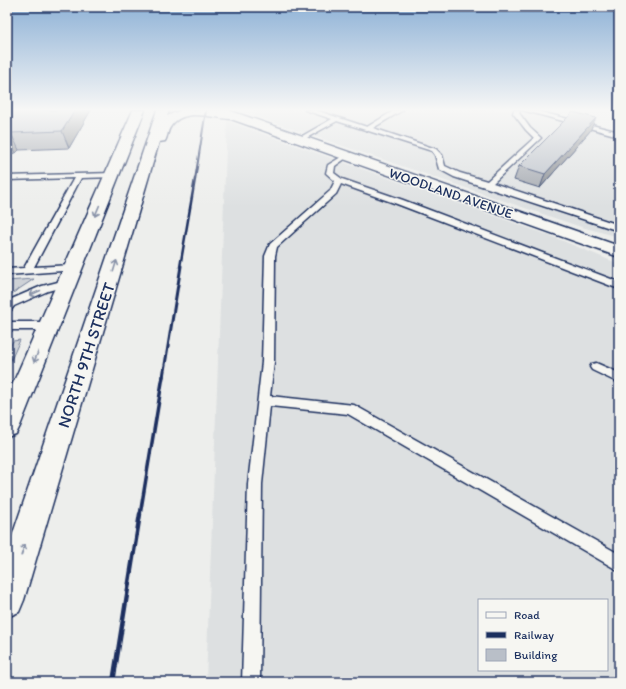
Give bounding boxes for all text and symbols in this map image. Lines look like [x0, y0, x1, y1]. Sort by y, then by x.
street label: WOODLAND AVENUE [387, 164, 515, 223]
one-way arrow [92, 205, 100, 217]
one-way arrow [112, 260, 119, 273]
street label: NORTH 9TH STREET [53, 279, 119, 430]
one-way arrow [29, 289, 41, 297]
one-way arrow [31, 350, 39, 362]
one-way arrow [20, 543, 27, 556]
legend [478, 599, 608, 671]
text: Road [514, 608, 540, 622]
text: Railway [514, 628, 554, 642]
text: Building [514, 648, 558, 662]

